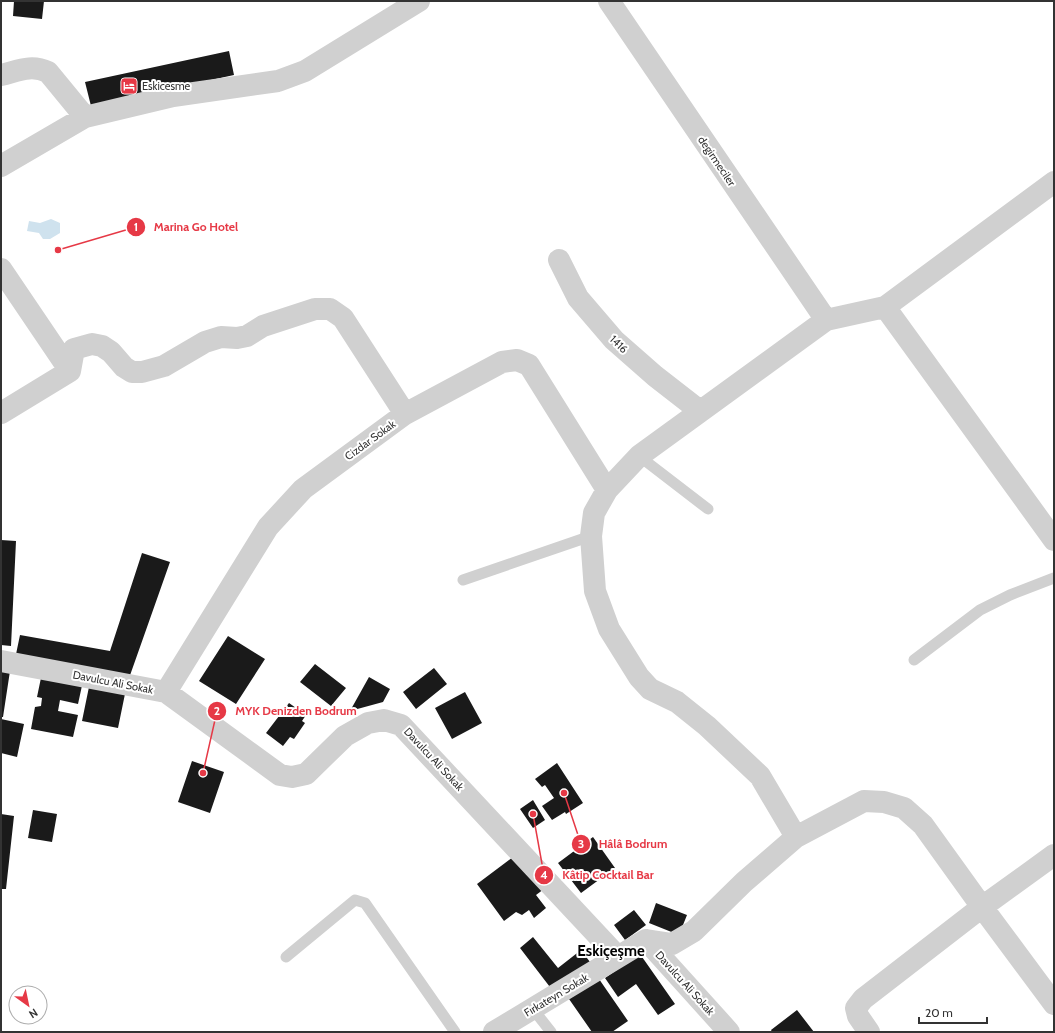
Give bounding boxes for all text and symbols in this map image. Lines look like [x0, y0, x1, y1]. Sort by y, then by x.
hotel icon: Eskicesme [119, 76, 139, 96]
place label: Eskicesme [142, 79, 191, 93]
street label: degirmeciler [695, 133, 739, 189]
callout: Marina Go Hotel [126, 215, 246, 239]
text: 1 [134, 219, 138, 234]
text: Marina Go Hotel [154, 219, 238, 234]
street label: 1416 [607, 332, 631, 356]
street label: Cizdar Sokak [342, 417, 398, 463]
street label: Davulcu Ali Sokak [72, 667, 154, 697]
callout: MYK Denizden Bodrum [207, 699, 364, 723]
text: 2 [214, 703, 220, 718]
text: MYK Denizden Bodrum [235, 703, 357, 718]
street label: Davulcu Ali Sokak [401, 724, 467, 794]
callout: Hâlâ Bodrum [571, 832, 675, 856]
text: 3 [578, 836, 584, 851]
text: Hâlâ Bodrum [599, 836, 667, 851]
callout: Kâtip Cocktail Bar [534, 863, 662, 887]
text: 4 [540, 867, 548, 882]
text: Kâtip Cocktail Bar [562, 867, 654, 882]
district label: Eskiçeşme [577, 942, 645, 960]
street label: Davulcu Ali Sokak [652, 948, 718, 1018]
street label: Fırkateyn Sokak [521, 970, 591, 1020]
north arrow [8, 985, 48, 1025]
scale bar [919, 999, 987, 1025]
text: N [26, 1005, 41, 1021]
text: 20 m [925, 1005, 953, 1020]

